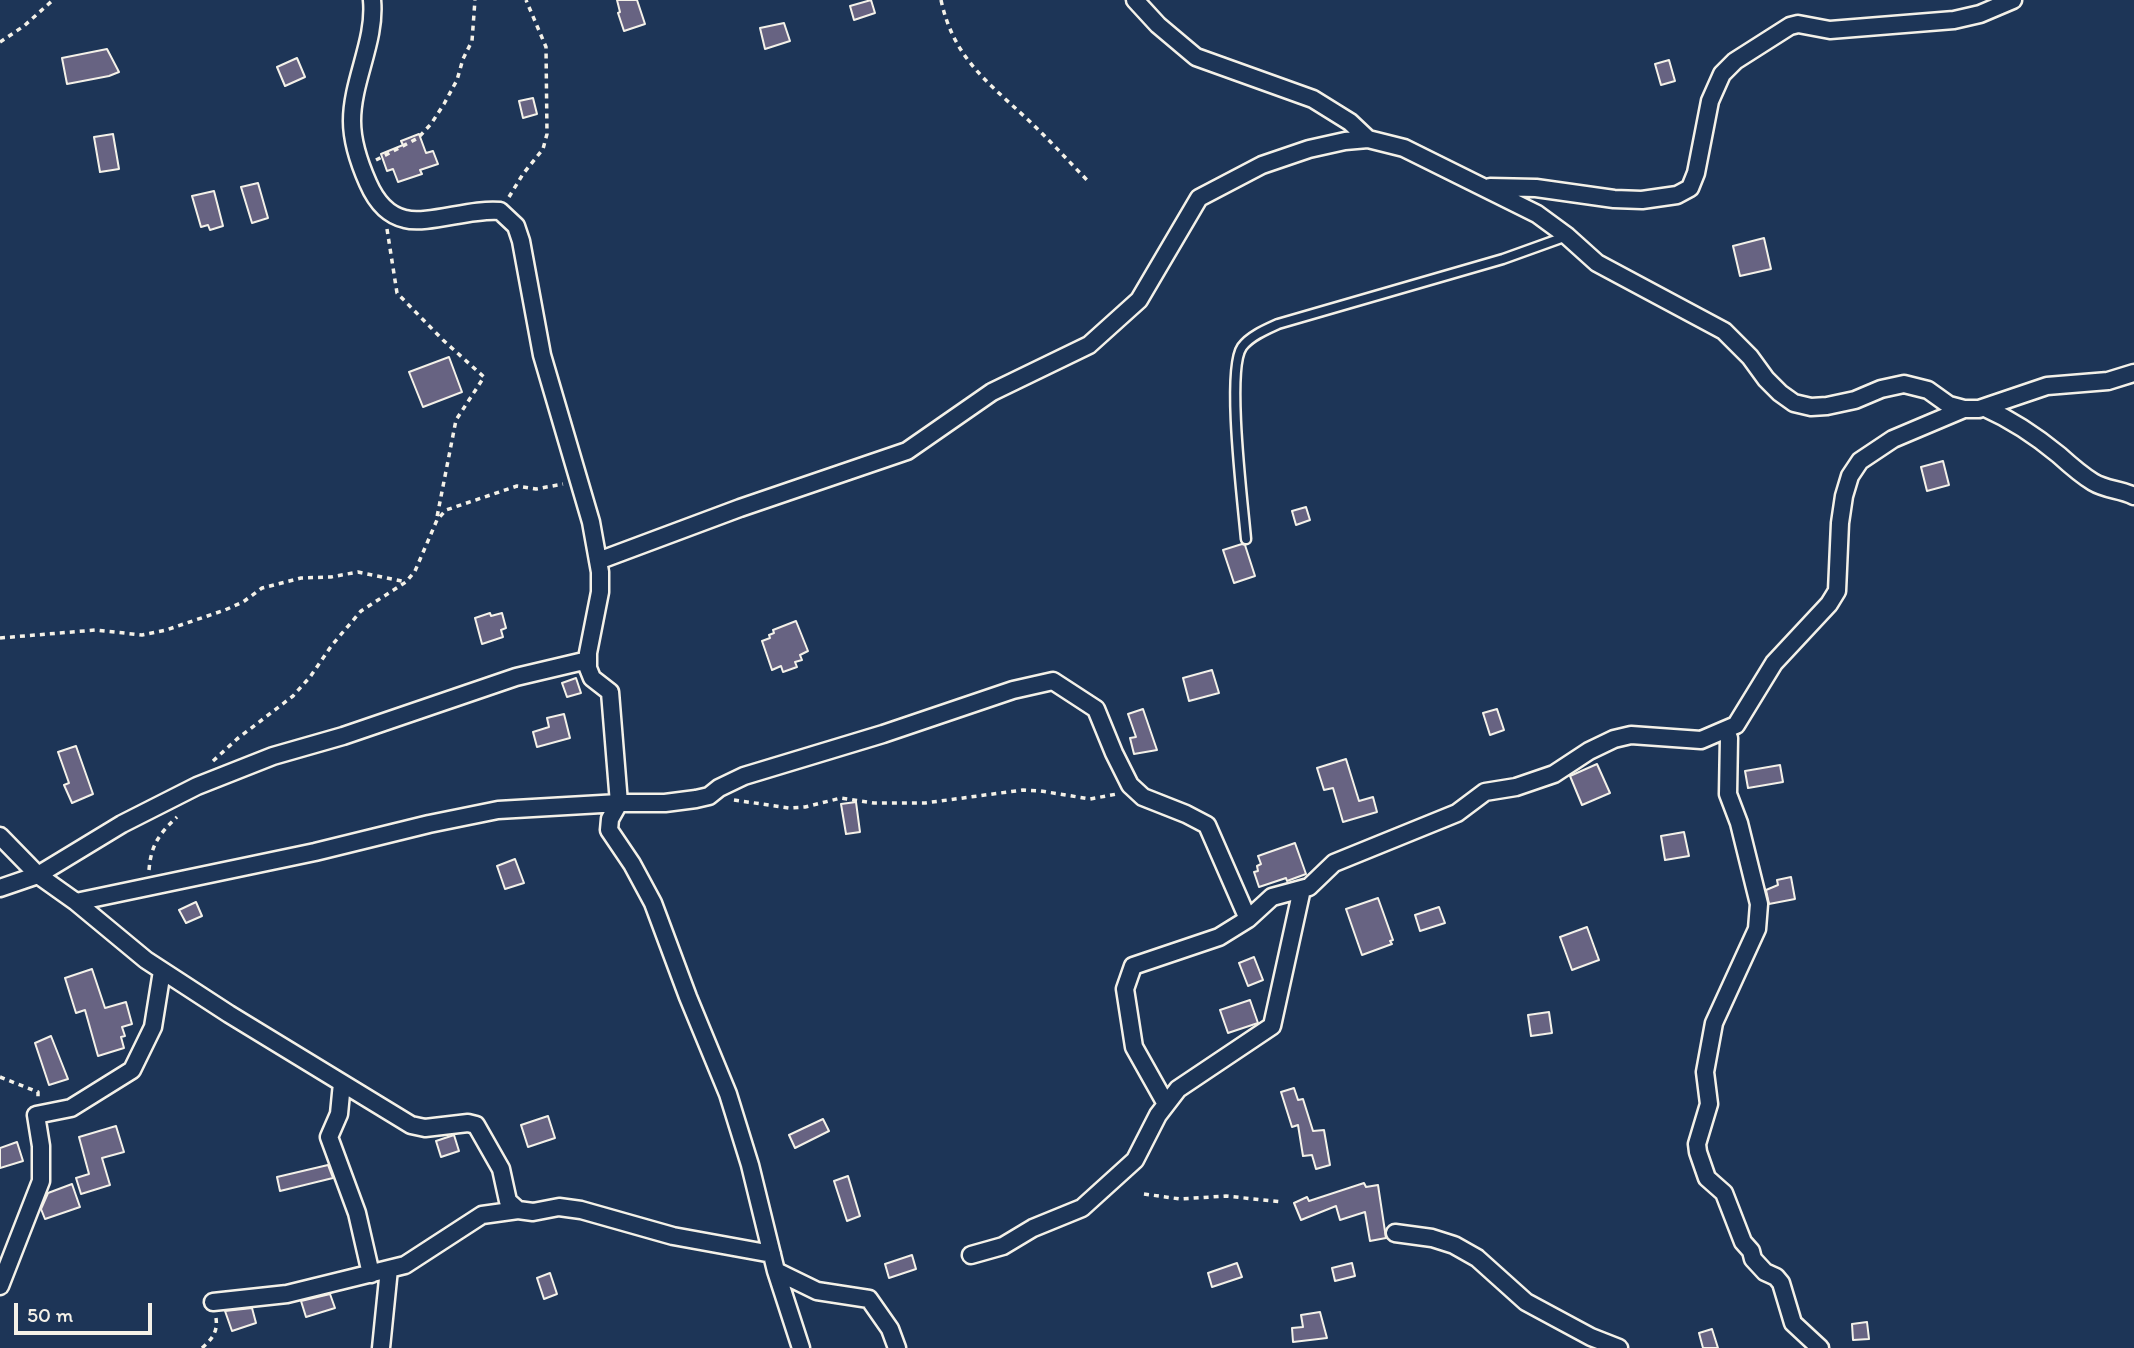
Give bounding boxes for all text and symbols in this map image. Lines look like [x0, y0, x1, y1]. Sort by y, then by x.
scale bar [18, 1288, 156, 1332]
text: 50 m [27, 1302, 73, 1327]

